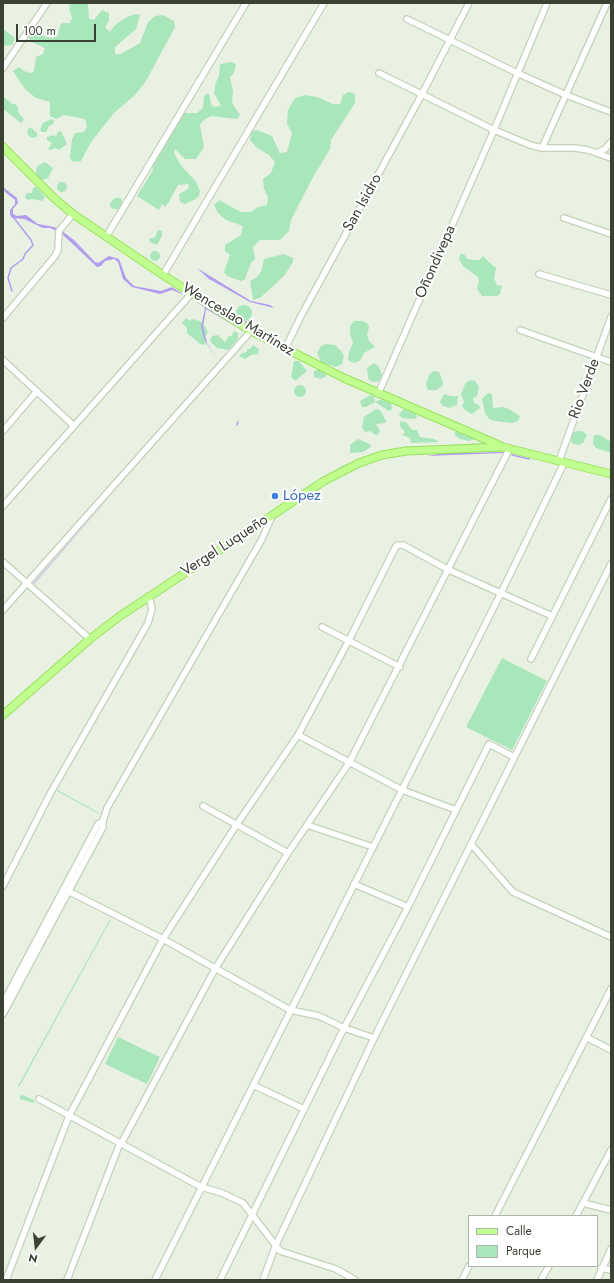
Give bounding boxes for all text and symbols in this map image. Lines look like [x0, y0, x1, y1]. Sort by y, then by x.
scale bar [18, 16, 98, 42]
text: 100 m [23, 22, 56, 40]
street label: San Isidro [340, 171, 386, 235]
street label: Oñondivepa [412, 223, 460, 301]
street label: Wenceslao Martínez [179, 279, 297, 361]
street label: Rio Verde [566, 356, 604, 422]
place label: López [283, 487, 321, 505]
marker: López [270, 491, 280, 501]
street label: Vergel Luqueño [178, 511, 272, 581]
legend [468, 1215, 598, 1267]
text: Calle [506, 1222, 532, 1240]
north arrow [16, 1227, 56, 1267]
text: Parque [506, 1242, 541, 1260]
text: N [27, 1250, 39, 1267]

